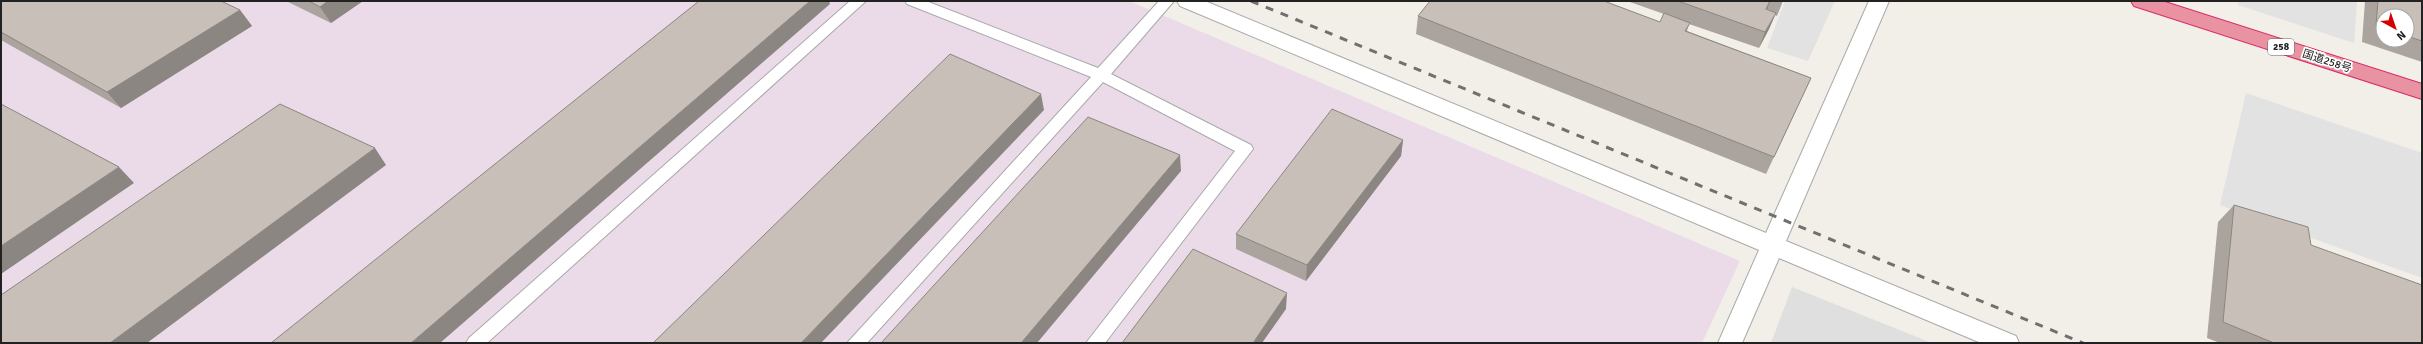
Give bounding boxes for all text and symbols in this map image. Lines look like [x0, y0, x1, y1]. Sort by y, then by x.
north arrow [2375, 8, 2415, 48]
text: N [2394, 28, 2408, 43]
road number: 258 [2268, 39, 2294, 55]
street label: 国道258号 [2301, 47, 2353, 75]

